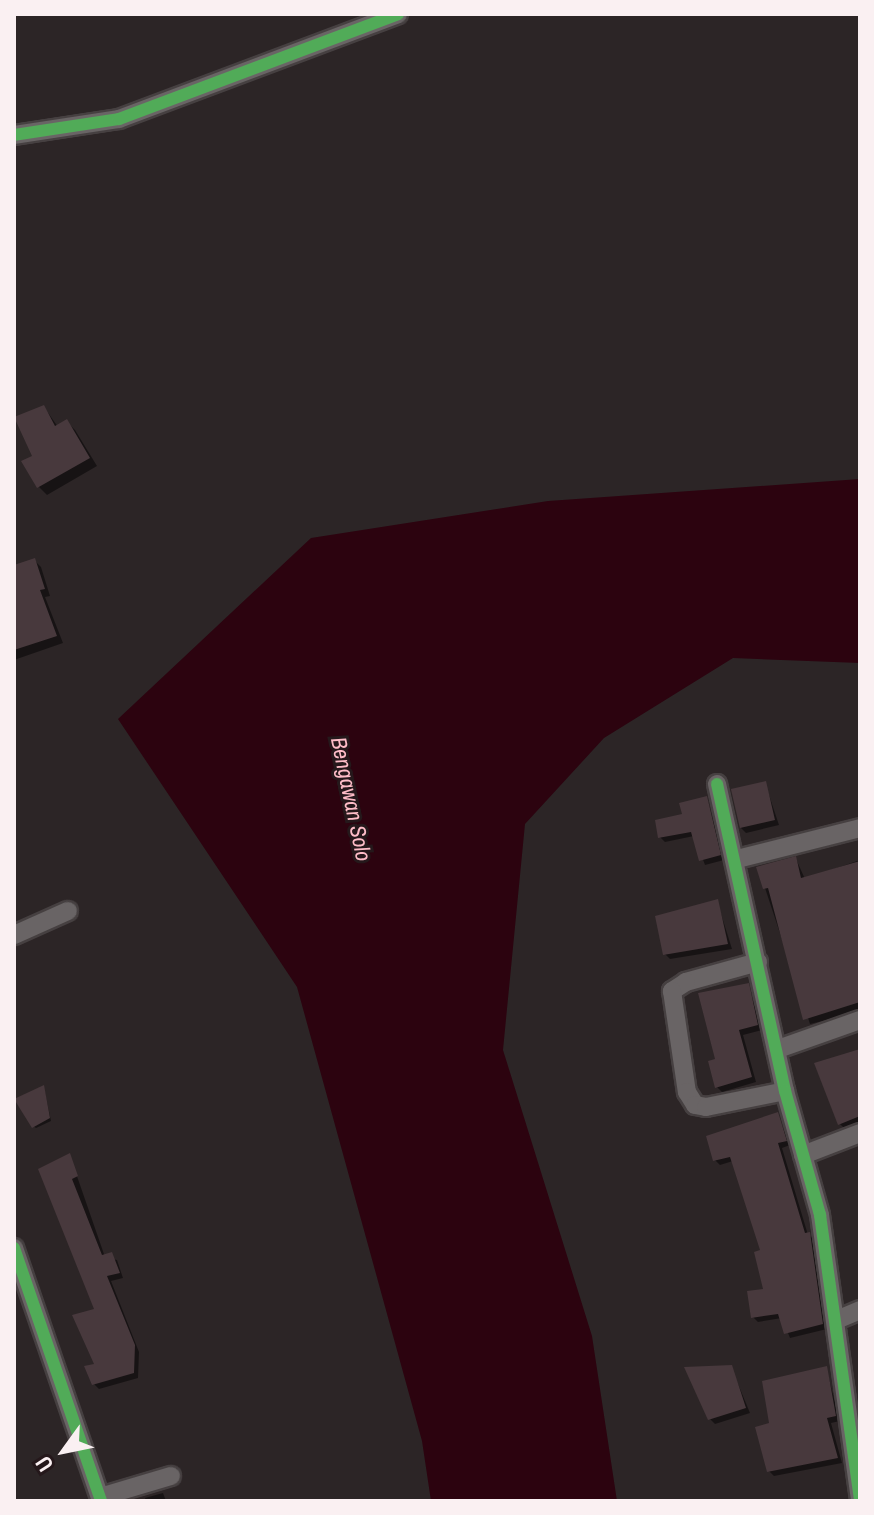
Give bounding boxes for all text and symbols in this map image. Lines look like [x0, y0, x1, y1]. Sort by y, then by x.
water label: Bengawan Solo [325, 734, 377, 864]
north arrow [24, 1411, 104, 1491]
text: U [28, 1450, 60, 1478]

